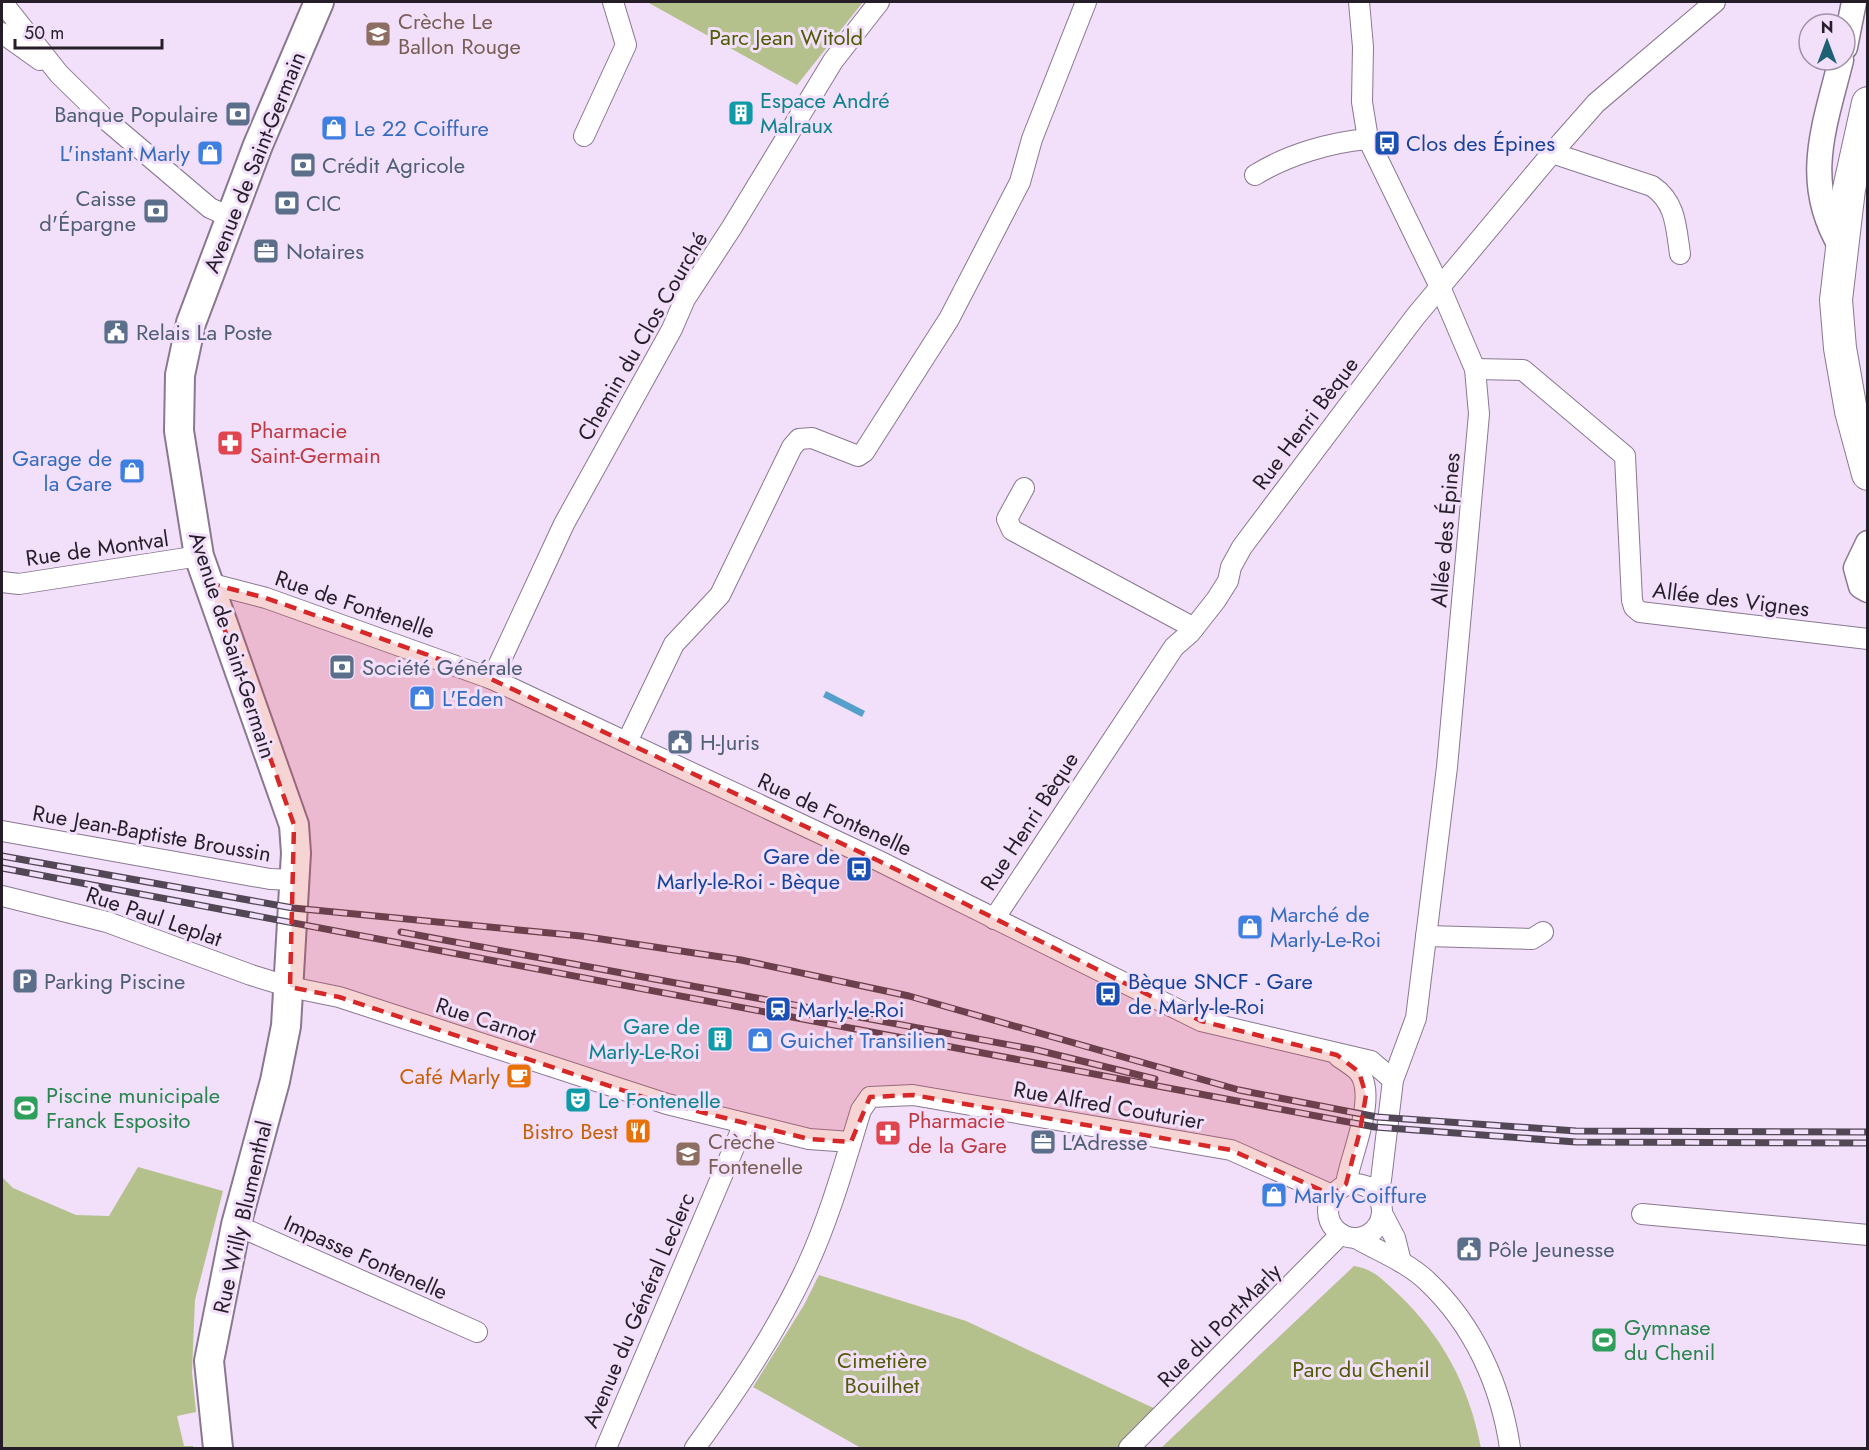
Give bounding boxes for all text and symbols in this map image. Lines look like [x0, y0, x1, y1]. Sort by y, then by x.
place label: Crèche Le Ballon Rouge [398, 5, 521, 62]
scale bar [15, 12, 162, 50]
north arrow [1797, 12, 1857, 72]
text: N [1821, 16, 1833, 39]
school or university icon: Crèche Le Ballon Rouge [363, 19, 393, 49]
text: 50 m [24, 20, 64, 46]
park label: Parc Jean Witold [709, 21, 863, 53]
street label: Avenue de Saint-Germain [195, 46, 313, 278]
place label: Espace André Malraux [760, 84, 890, 141]
place label: Banque Populaire [54, 98, 218, 130]
building icon: Espace André Malraux [726, 98, 756, 128]
bank icon: Banque Populaire [223, 99, 253, 129]
place label: Le 22 Coiffure [354, 112, 489, 144]
shop icon: Le 22 Coiffure [319, 113, 349, 143]
place label: Clos des Épines [1406, 127, 1555, 159]
bus stop icon: Clos des Épines [1372, 128, 1402, 158]
place label: L'instant Marly [60, 137, 190, 169]
shop icon: L'instant Marly [195, 138, 225, 168]
place label: Crédit Agricole [322, 149, 465, 181]
bank icon: Crédit Agricole [288, 150, 318, 180]
place label: Caisse d'Épargne [39, 182, 136, 239]
place label: CIC [306, 187, 342, 219]
bank icon: CIC [272, 188, 302, 218]
bank icon: Caisse d'Épargne [141, 196, 171, 226]
street label: Chemin du Clos Courché [569, 226, 715, 446]
place label: Notaires [286, 235, 364, 267]
office icon: Notaires [251, 236, 281, 266]
place label: Relais La Poste [136, 316, 272, 348]
public building icon: Relais La Poste [101, 317, 131, 347]
street label: Rue Henri Bèque [1244, 350, 1366, 496]
place label: Pharmacie Saint-Germain [250, 414, 381, 471]
pharmacy icon: Pharmacie Saint-Germain [215, 428, 245, 458]
place label: Garage de la Gare [12, 442, 112, 499]
street label: Allée des Épines [1422, 451, 1468, 609]
shop icon: Garage de la Gare [117, 456, 147, 486]
street label: Rue de Montval [23, 522, 171, 574]
street label: Avenue de Saint-Germain [181, 528, 285, 762]
street label: Rue de Fontenelle [271, 562, 439, 646]
street label: Allée des Vignes [1651, 574, 1811, 625]
place label: Société Générale [362, 651, 523, 683]
bank icon: Société Générale [327, 652, 357, 682]
place label: L'Eden [442, 682, 504, 714]
shop icon: L'Eden [407, 683, 437, 713]
place label: H-Juris [700, 726, 759, 758]
public building icon: H-Juris [665, 727, 695, 757]
street label: Rue Henri Bèque [972, 745, 1086, 897]
street label: Rue de Fontenelle [753, 764, 917, 864]
street label: Rue Jean-Baptiste Broussin [30, 796, 274, 870]
place label: Gare de Marly-le-Roi - Bèque [657, 840, 840, 897]
bus stop icon: Gare de Marly-le-Roi - Bèque [844, 854, 874, 884]
street label: Rue Paul Leplat [82, 878, 227, 954]
place label: Marché de Marly-Le-Roi [1270, 898, 1381, 955]
shop icon: Marché de Marly-Le-Roi [1235, 912, 1265, 942]
place label: Parking Piscine [44, 965, 185, 997]
place label: Bèque SNCF - Gare de Marly-le-Roi [1128, 965, 1313, 1022]
parking icon: Parking Piscine [10, 966, 40, 996]
bus stop icon: Bèque SNCF - Gare de Marly-le-Roi [1093, 979, 1123, 1009]
street label: Rue Carnot [432, 989, 541, 1051]
place label: Marly-le-Roi [798, 993, 904, 1025]
station icon: Marly-le-Roi [763, 994, 793, 1024]
place label: Gare de Marly-Le-Roi [589, 1010, 700, 1067]
building icon: Gare de Marly-Le-Roi [705, 1024, 735, 1054]
place label: Guichet Transilien [780, 1024, 946, 1056]
shop icon: Guichet Transilien [745, 1025, 775, 1055]
place label: Café Marly [399, 1060, 500, 1092]
cafe icon: Café Marly [504, 1061, 534, 1091]
street label: Rue Alfred Couturier [1011, 1072, 1207, 1138]
place label: Piscine municipale Franck Esposito [46, 1079, 220, 1136]
place label: Le Fontenelle [598, 1084, 721, 1116]
theatre icon: Le Fontenelle [563, 1085, 593, 1115]
sports icon: Piscine municipale Franck Esposito [11, 1093, 41, 1123]
place label: Pharmacie de la Gare [908, 1104, 1007, 1161]
place label: Bistro Best [522, 1115, 619, 1147]
restaurant icon: Bistro Best [623, 1116, 653, 1146]
street label: Rue Willy Blumenthal [204, 1117, 280, 1317]
pharmacy icon: Pharmacie de la Gare [873, 1118, 903, 1148]
place label: Crèche Fontenelle [708, 1125, 803, 1182]
place label: L'Adresse [1062, 1126, 1148, 1158]
office icon: L'Adresse [1028, 1127, 1058, 1157]
school or university icon: Crèche Fontenelle [673, 1139, 703, 1169]
place label: Marly Coiffure [1294, 1179, 1427, 1211]
shop icon: Marly Coiffure [1259, 1180, 1289, 1210]
street label: Avenue du Général Leclerc [574, 1187, 702, 1433]
street label: Impasse Fontenelle [279, 1207, 453, 1307]
place label: Pôle Jeunesse [1488, 1233, 1615, 1265]
public building icon: Pôle Jeunesse [1454, 1234, 1484, 1264]
street label: Rue du Port-Marly [1150, 1255, 1289, 1394]
place label: Gymnase du Chenil [1624, 1311, 1715, 1368]
sports icon: Gymnase du Chenil [1589, 1325, 1619, 1355]
park label: Cimetière Bouilhet [837, 1344, 927, 1401]
park label: Parc du Chenil [1292, 1353, 1430, 1385]

